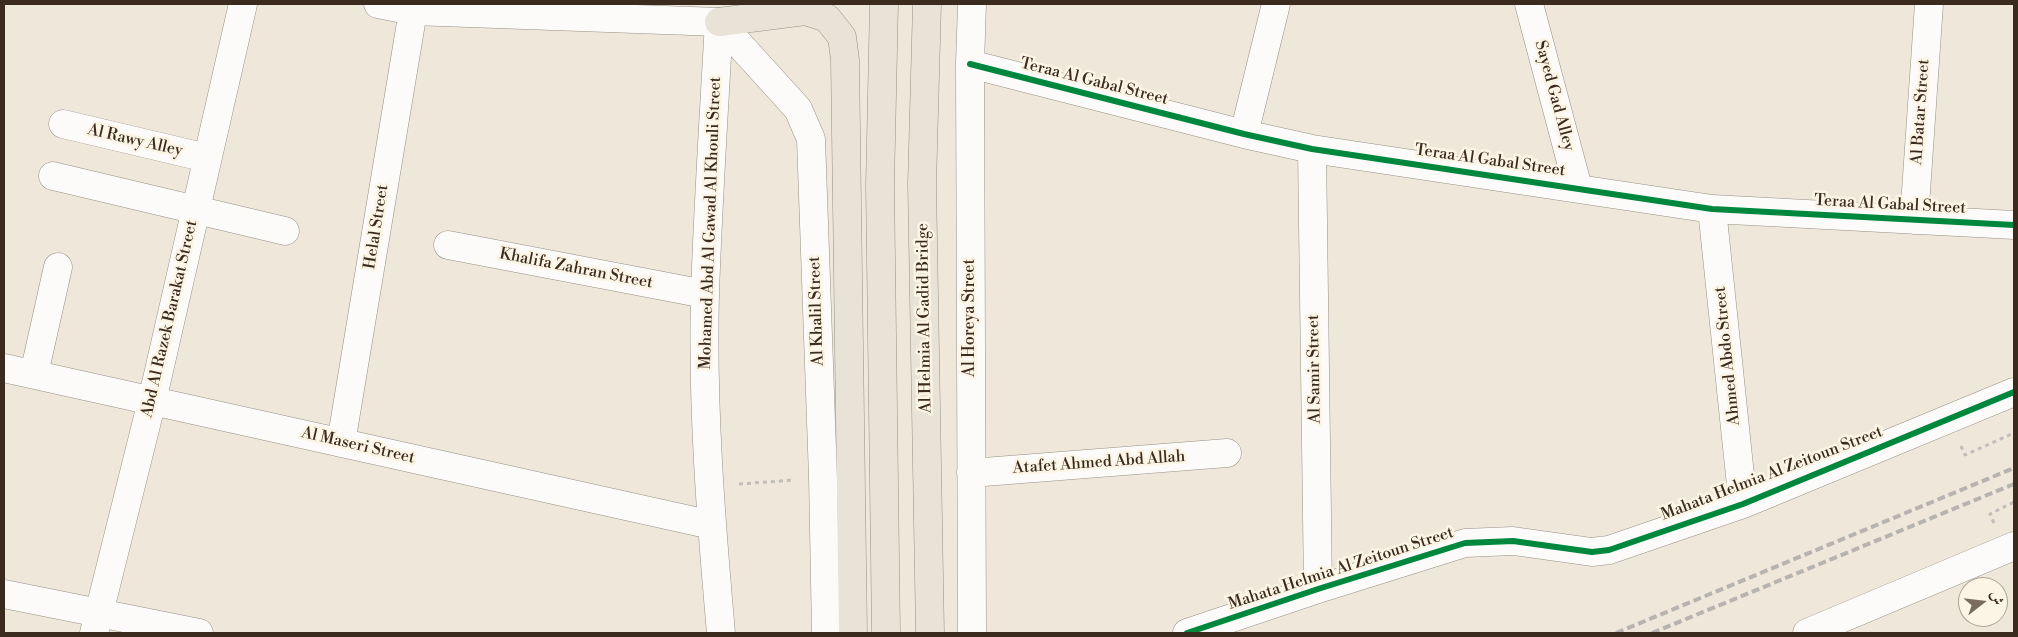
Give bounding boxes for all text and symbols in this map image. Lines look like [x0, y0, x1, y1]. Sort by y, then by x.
street label: Sayed Gad Alley [1530, 39, 1578, 153]
street label: Teraa Al Gabal Street [1018, 54, 1170, 110]
street label: Al Batar Street [1908, 58, 1934, 166]
street label: Mohamed Abd Al Gawad Al Khouli Street [696, 76, 726, 370]
street label: Al Rawy Alley [86, 121, 184, 161]
street label: Teraa Al Gabal Street [1413, 141, 1567, 181]
street label: Helal Street [361, 183, 393, 271]
street label: Teraa Al Gabal Street [1814, 191, 1966, 219]
street label: Abd Al Razek Barakat Street [138, 219, 202, 419]
street label: Al Helmia Al Gadid Bridge [914, 223, 936, 413]
street label: Khalifa Zahran Street [498, 245, 654, 293]
street label: Al Khalil Street [805, 256, 829, 366]
street label: Al Horeya Street [960, 259, 980, 377]
street label: Ahmed Abdo Street [1711, 286, 1745, 426]
street label: Al Samir Street [1304, 314, 1326, 424]
street label: Mahata Helmia Al Zeitoun Street [1658, 423, 1886, 525]
street label: Al Maseri Street [300, 424, 416, 468]
street label: Atafet Ahmed Abd Allah [1012, 447, 1186, 479]
street label: Mahata Helmia Al Zeitoun Street [1226, 523, 1456, 615]
north arrow [1958, 577, 2008, 627]
text: ش [1986, 589, 2007, 607]

